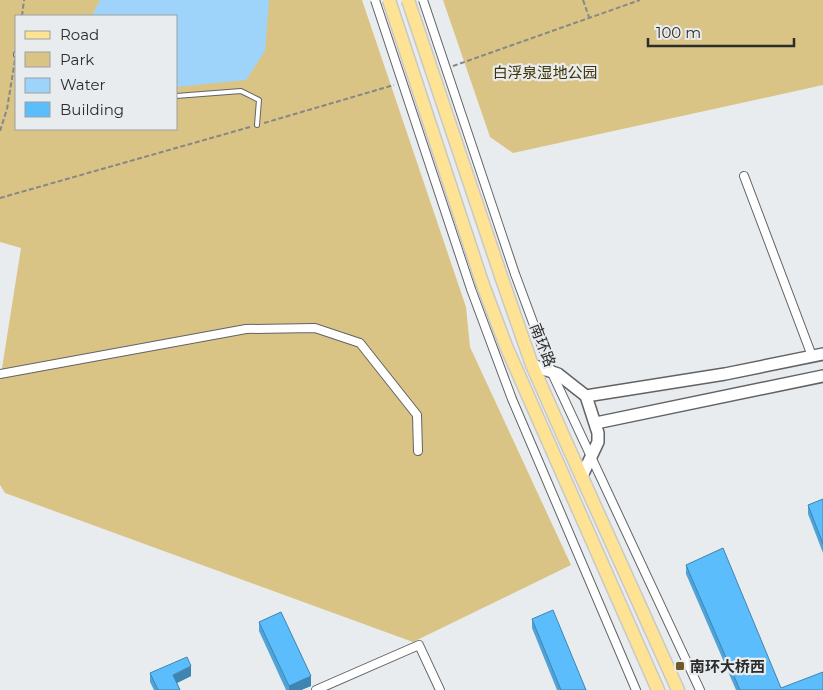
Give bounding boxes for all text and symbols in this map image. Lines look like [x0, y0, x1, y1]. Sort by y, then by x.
legend [15, 15, 178, 130]
scale bar [648, 15, 794, 47]
text: 100 m [656, 23, 701, 42]
text: Road [60, 25, 99, 44]
text: Park [60, 50, 94, 69]
park label: 白浮泉湿地公园 [492, 63, 598, 82]
text: Water [60, 75, 106, 94]
text: Building [60, 100, 124, 119]
street label: 南环路 [526, 321, 560, 369]
place label: 南环大桥西 [690, 657, 765, 676]
marker: 南环大桥西 [674, 660, 686, 672]

